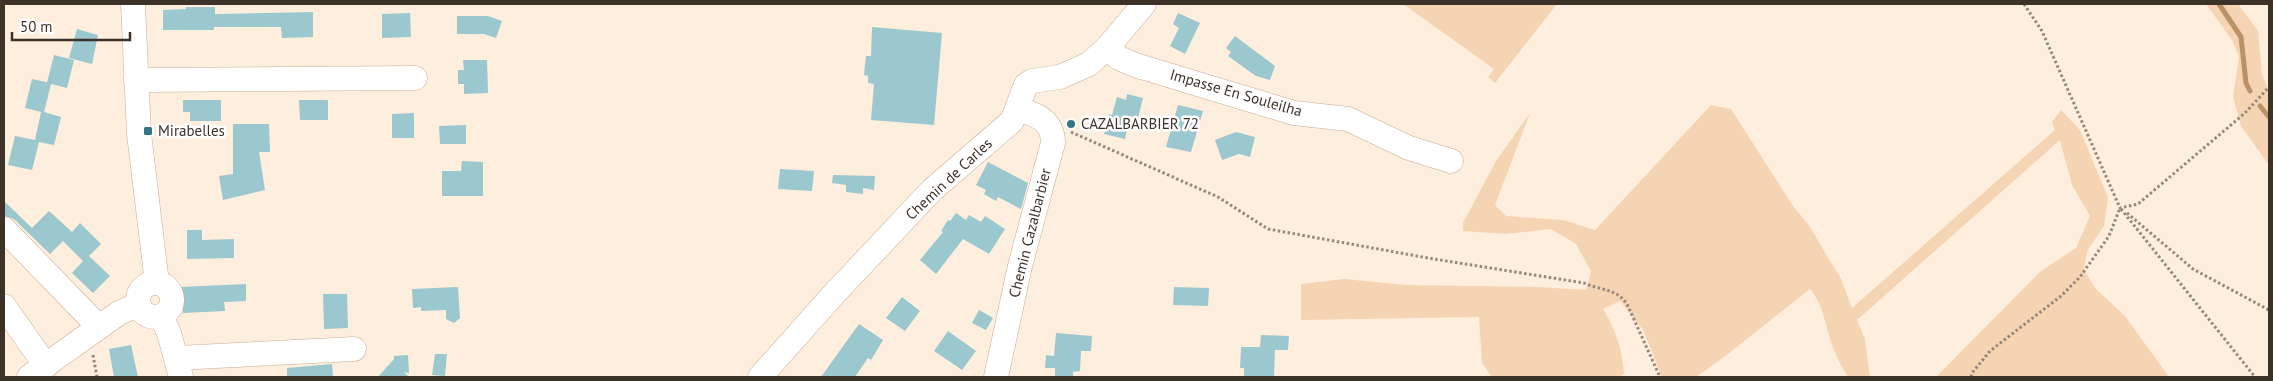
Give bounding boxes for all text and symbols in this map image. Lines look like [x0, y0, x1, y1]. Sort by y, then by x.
scale bar [12, 10, 130, 42]
text: 50 m [20, 17, 53, 36]
street label: Impasse En Souleilha [1168, 65, 1304, 120]
place label: CAZALBARBIER 72 [1081, 114, 1199, 133]
marker: CAZALBARBIER 72 [1065, 118, 1077, 130]
place label: Mirabelles [158, 121, 225, 140]
marker: Mirabelles [142, 125, 154, 137]
street label: Chemin de Carles [901, 134, 996, 224]
street label: Chemin Cazalbarbier [1004, 166, 1055, 299]

